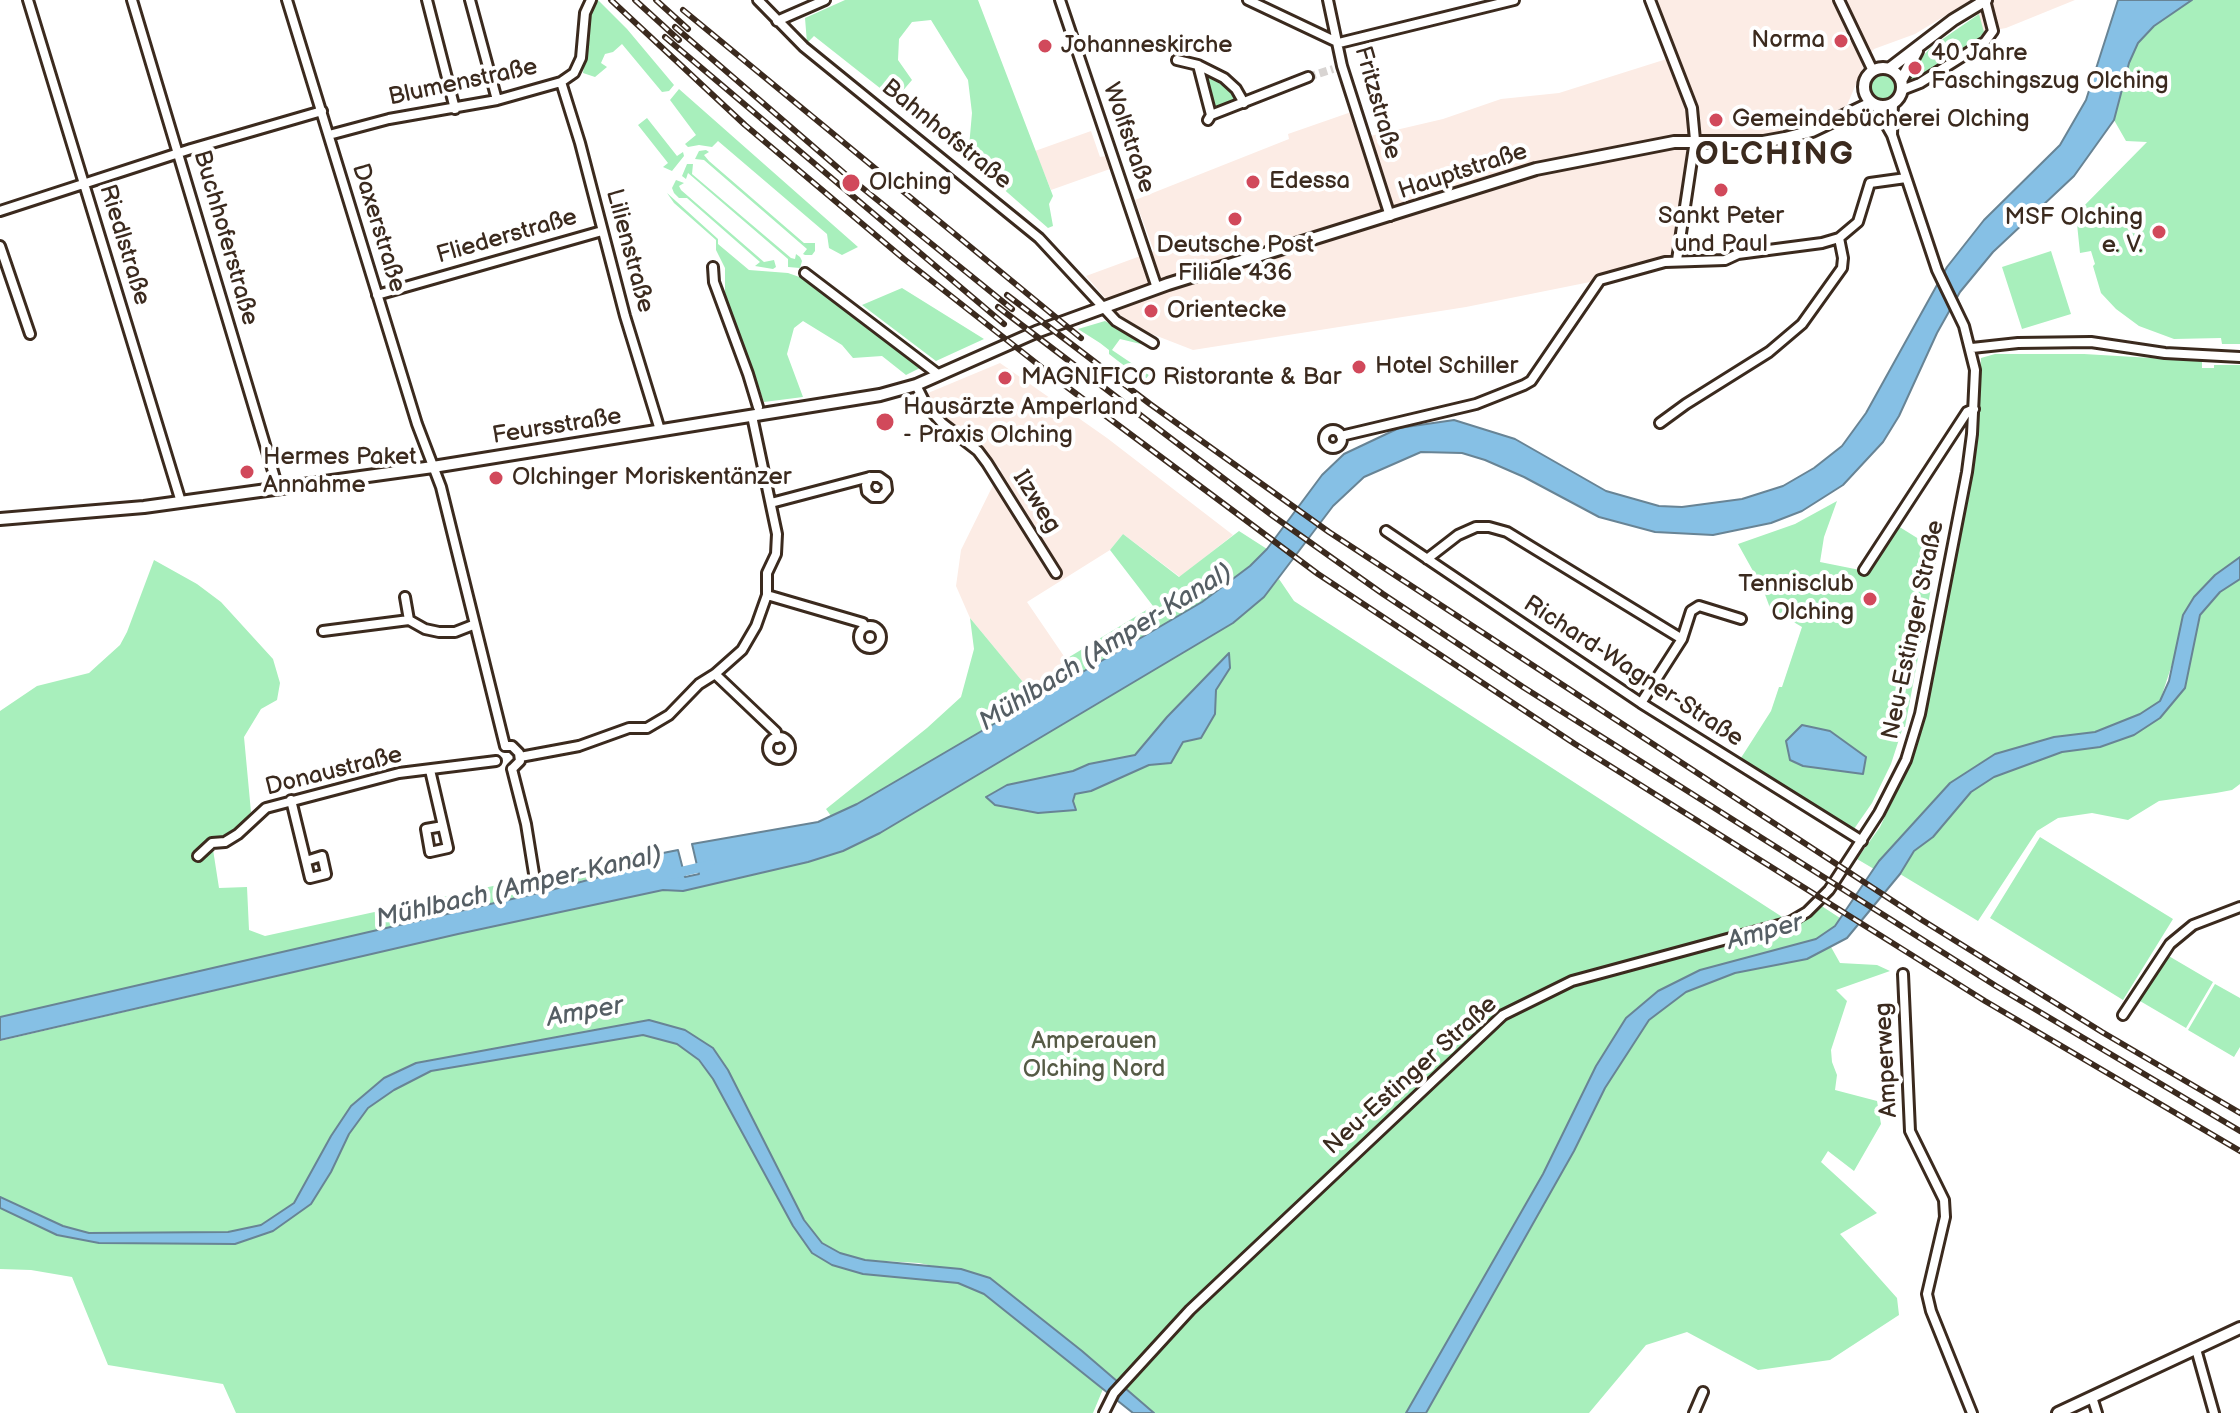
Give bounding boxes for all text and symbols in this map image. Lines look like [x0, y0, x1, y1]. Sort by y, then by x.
place label: Norma [1751, 27, 1825, 55]
place label: Johanneskirche [1061, 32, 1233, 60]
marker: Norma [1832, 32, 1850, 50]
marker: Johanneskirche [1036, 37, 1054, 55]
place label: 40 Jahre Faschingszug Olching [1931, 40, 2169, 96]
street label: Fritzstraße [1347, 43, 1407, 163]
street label: Blumenstraße [386, 53, 540, 113]
marker: 40 Jahre Faschingszug Olching [1906, 59, 1924, 77]
street label: Bahnhofstraße [875, 74, 1017, 196]
street label: Wolfstraße [1096, 79, 1160, 197]
place label: Gemeindebücherei Olching [1732, 106, 2030, 134]
marker: Gemeindebücherei Olching [1707, 111, 1725, 129]
district label: OLCHING [1695, 137, 1855, 175]
street label: Hauptstraße [1395, 138, 1531, 206]
street label: Buchhoferstraße [186, 147, 264, 329]
street label: Daxerstraße [345, 160, 411, 296]
place label: Edessa [1269, 168, 1350, 196]
place label: Olching [869, 169, 952, 197]
marker: Olching [840, 172, 862, 194]
marker: Edessa [1244, 173, 1262, 191]
street label: Riedlstraße [92, 181, 156, 309]
marker: Sankt Peter und Paul [1712, 181, 1730, 199]
street label: Lilienstraße [599, 186, 659, 316]
street label: Fliederstraße [433, 203, 581, 271]
place label: Sankt Peter und Paul [1658, 203, 1784, 259]
place label: MSF Olching e. V. [2004, 204, 2143, 260]
marker: Deutsche Post Filiale 436 [1226, 210, 1244, 228]
marker: MSF Olching e. V. [2150, 223, 2168, 241]
place label: Deutsche Post Filiale 436 [1156, 232, 1314, 288]
place label: Orientecke [1167, 297, 1287, 325]
marker: Orientecke [1142, 302, 1160, 320]
place label: Hotel Schiller [1375, 353, 1518, 381]
marker: Hotel Schiller [1350, 358, 1368, 376]
place label: MAGNIFICO Ristorante & Bar [1021, 364, 1341, 392]
marker: MAGNIFICO Ristorante & Bar [996, 369, 1014, 387]
place label: Hausärzte Amperland - Praxis Olching [903, 394, 1138, 450]
street label: Feursstraße [490, 403, 624, 451]
marker: Hausärzte Amperland - Praxis Olching [874, 411, 896, 433]
place label: Hermes Paket Annahme [263, 444, 417, 500]
marker: Hermes Paket Annahme [238, 463, 256, 481]
place label: Olchinger Moriskentänzer [512, 464, 791, 492]
street label: Ilzweg [1006, 465, 1066, 539]
marker: Olchinger Moriskentänzer [487, 469, 505, 487]
street label: Neu-Estinger Straße [1877, 518, 1951, 742]
water label: Mühlbach (Amper-Kanal) [974, 557, 1238, 739]
place label: Tennisclub Olching [1738, 571, 1854, 627]
street label: Richard-Wagner-Straße [1518, 590, 1748, 754]
marker: Tennisclub Olching [1861, 590, 1879, 608]
street label: Donaustraße [263, 741, 405, 803]
water label: Mühlbach (Amper-Kanal) [373, 840, 665, 936]
water label: Amper [1724, 908, 1806, 958]
water label: Amper [544, 991, 626, 1035]
street label: Neu-Estinger Straße [1318, 991, 1504, 1161]
street label: Amperweg [1870, 1002, 1904, 1118]
park label: Amperauen Olching Nord [1023, 1028, 1165, 1084]

